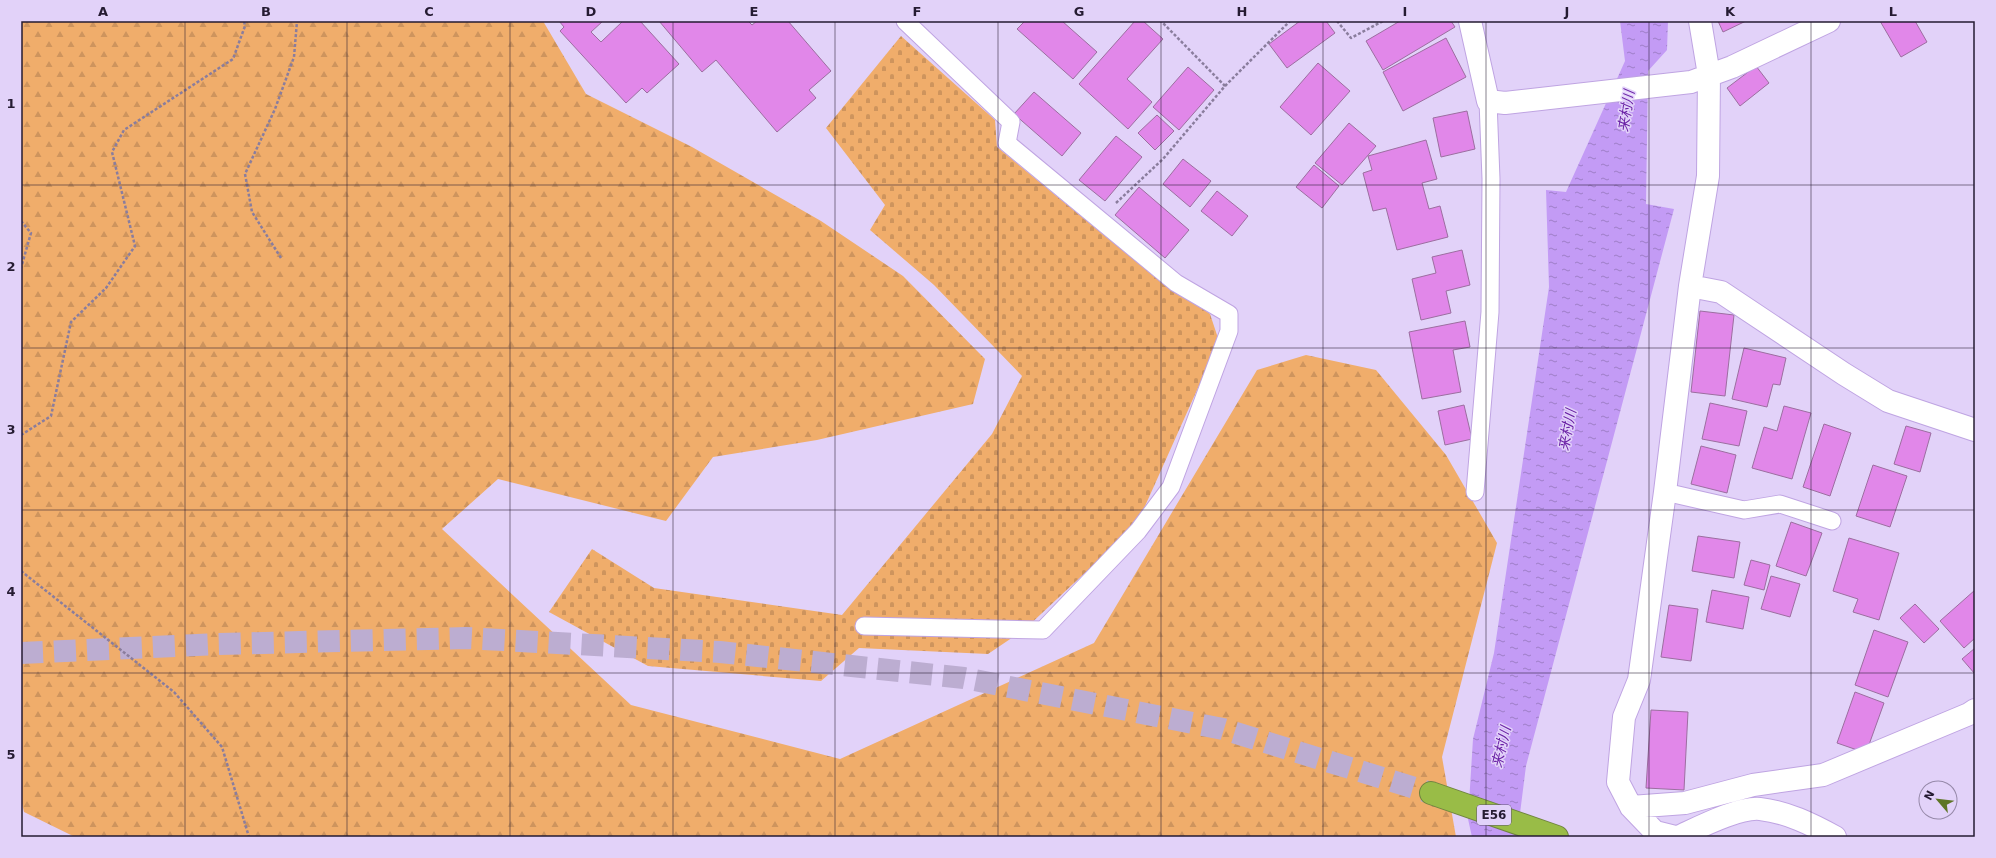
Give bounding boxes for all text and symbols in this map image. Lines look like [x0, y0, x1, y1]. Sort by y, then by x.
text: A [98, 4, 108, 19]
text: B [261, 4, 271, 19]
text: C [424, 4, 434, 19]
text: D [586, 4, 597, 19]
text: E [750, 4, 758, 19]
text: F [913, 4, 921, 19]
text: G [1074, 4, 1084, 19]
text: H [1237, 4, 1247, 19]
text: I [1403, 4, 1407, 19]
text: J [1564, 4, 1569, 19]
text: K [1725, 4, 1736, 19]
text: L [1889, 4, 1897, 19]
water label: 来村川 [1615, 87, 1637, 133]
text: 1 [6, 96, 16, 111]
text: 2 [6, 259, 16, 274]
water label: 来村川 [1555, 406, 1579, 452]
text: 3 [6, 422, 16, 437]
text: 4 [6, 584, 16, 599]
water label: 来村川 [1488, 723, 1514, 769]
text: 5 [6, 747, 16, 762]
north arrow [1918, 780, 1958, 820]
text: N [1922, 788, 1938, 803]
road number: E56 [1477, 805, 1511, 825]

